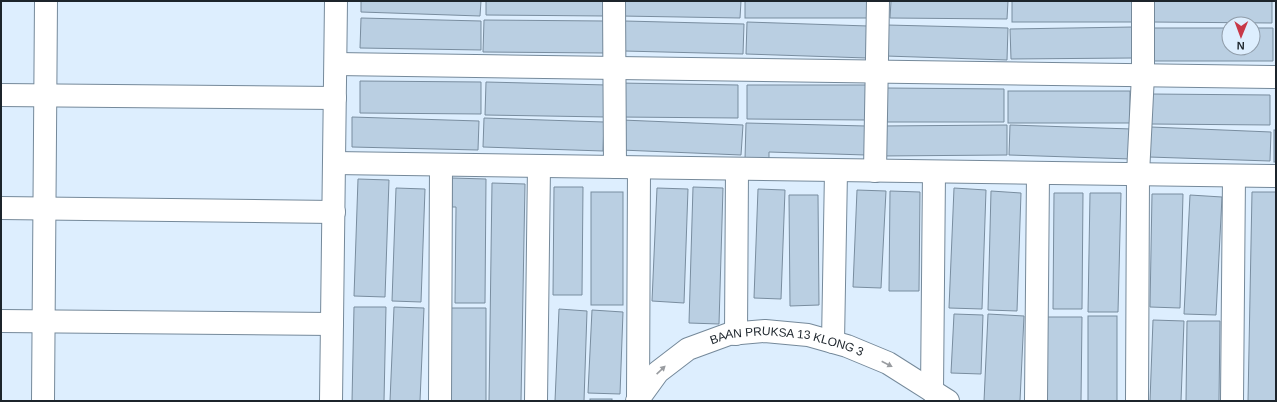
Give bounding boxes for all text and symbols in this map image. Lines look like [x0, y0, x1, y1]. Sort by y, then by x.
north arrow [1221, 16, 1261, 56]
text: N [1237, 40, 1245, 52]
street label: BAAN PRUKSA 13 KLONG 3 [708, 324, 866, 359]
one-way arrow [882, 360, 893, 367]
one-way arrow [656, 366, 666, 375]

